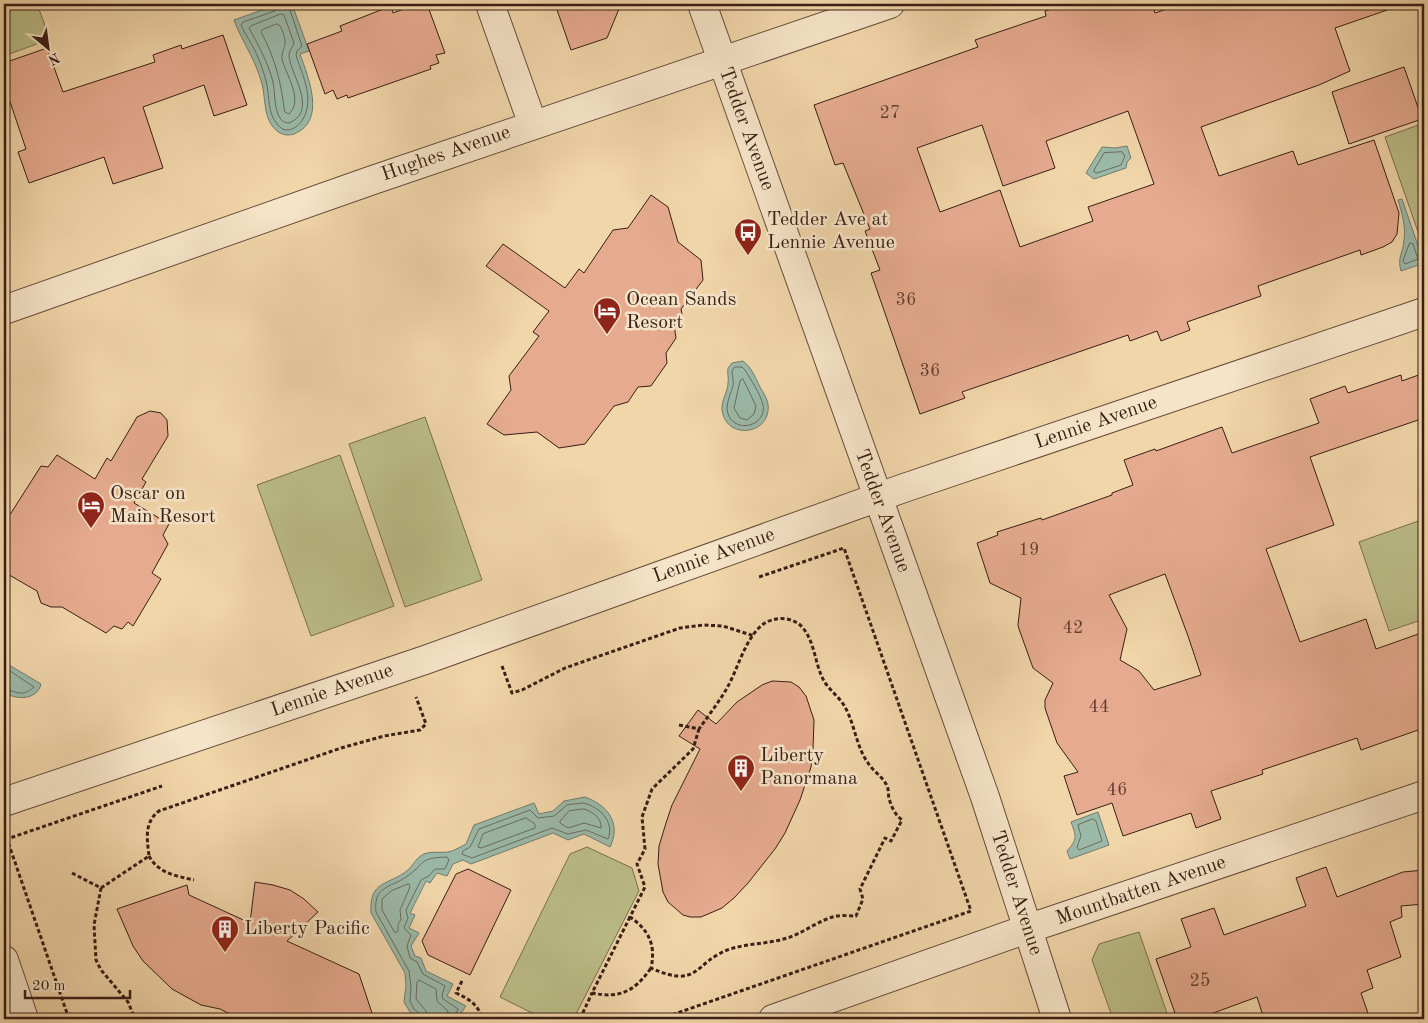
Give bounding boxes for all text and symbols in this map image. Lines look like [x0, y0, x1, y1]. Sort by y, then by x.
north arrow [22, 22, 72, 72]
text: N [45, 50, 62, 67]
street label: Tedder Avenue [714, 65, 778, 193]
house number: 27 [880, 104, 900, 122]
street label: Hughes Avenue [379, 123, 513, 185]
place label: Tedder Ave at Lennie Avenue [767, 210, 895, 253]
bus stop icon: Tedder Ave at Lennie Avenue [733, 217, 763, 256]
place label: Ocean Sands Resort [626, 290, 736, 333]
house number: 36 [896, 291, 916, 309]
hotel icon: Ocean Sands Resort [592, 296, 622, 335]
house number: 36 [920, 362, 940, 380]
street label: Lennie Avenue [1032, 393, 1160, 453]
street label: Tedder Avenue [850, 447, 914, 575]
place label: Oscar on Main Resort [110, 484, 216, 527]
hotel icon: Oscar on Main Resort [76, 490, 106, 529]
street label: Lennie Avenue [650, 525, 778, 587]
house number: 19 [1019, 541, 1039, 559]
house number: 42 [1063, 619, 1083, 637]
street label: Lennie Avenue [268, 661, 396, 721]
house number: 44 [1089, 698, 1109, 716]
place label: Liberty Panormana [760, 746, 858, 789]
building icon: Liberty Panormana [726, 753, 756, 792]
house number: 46 [1107, 781, 1127, 799]
street label: Tedder Avenue [986, 828, 1046, 958]
street label: Mountbatten Avenue [1053, 853, 1229, 929]
building icon: Liberty Pacific [210, 914, 240, 953]
place label: Liberty Pacific [244, 919, 370, 939]
scale bar [25, 968, 130, 1000]
house number: 25 [1190, 972, 1210, 990]
text: 20 m [32, 979, 66, 994]

